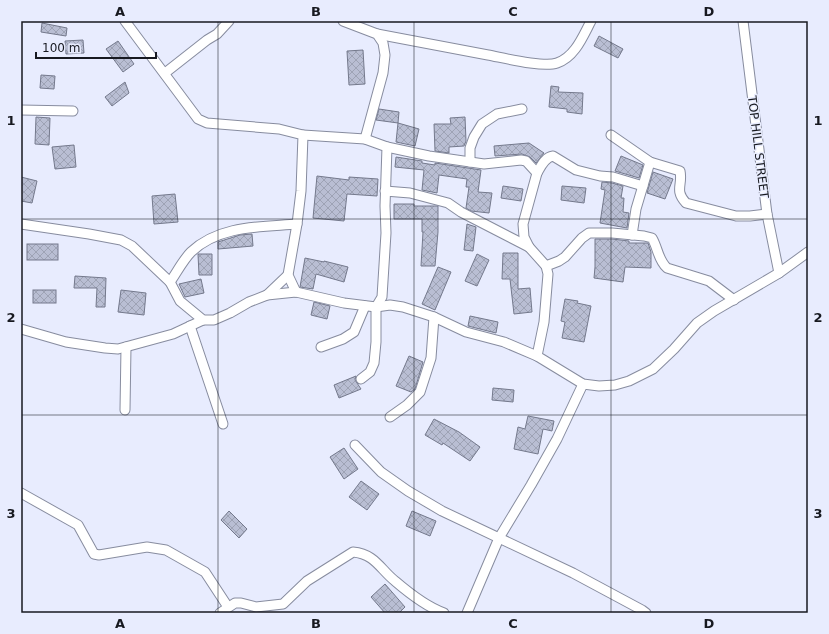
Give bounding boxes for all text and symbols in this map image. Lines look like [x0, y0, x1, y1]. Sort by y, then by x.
text: A [115, 4, 125, 19]
text: B [311, 4, 321, 19]
text: C [508, 4, 518, 19]
text: D [704, 4, 715, 19]
scale bar [36, 34, 156, 60]
text: 100 m [42, 41, 80, 55]
street label: TOP HILL STREET [745, 94, 771, 200]
text: 1 [6, 113, 16, 128]
text: 1 [813, 113, 823, 128]
text: 2 [6, 310, 16, 325]
text: 2 [813, 310, 823, 325]
text: 3 [6, 506, 16, 521]
text: 3 [813, 506, 823, 521]
text: A [115, 616, 125, 631]
text: B [311, 616, 321, 631]
text: C [508, 616, 518, 631]
text: D [704, 616, 715, 631]

